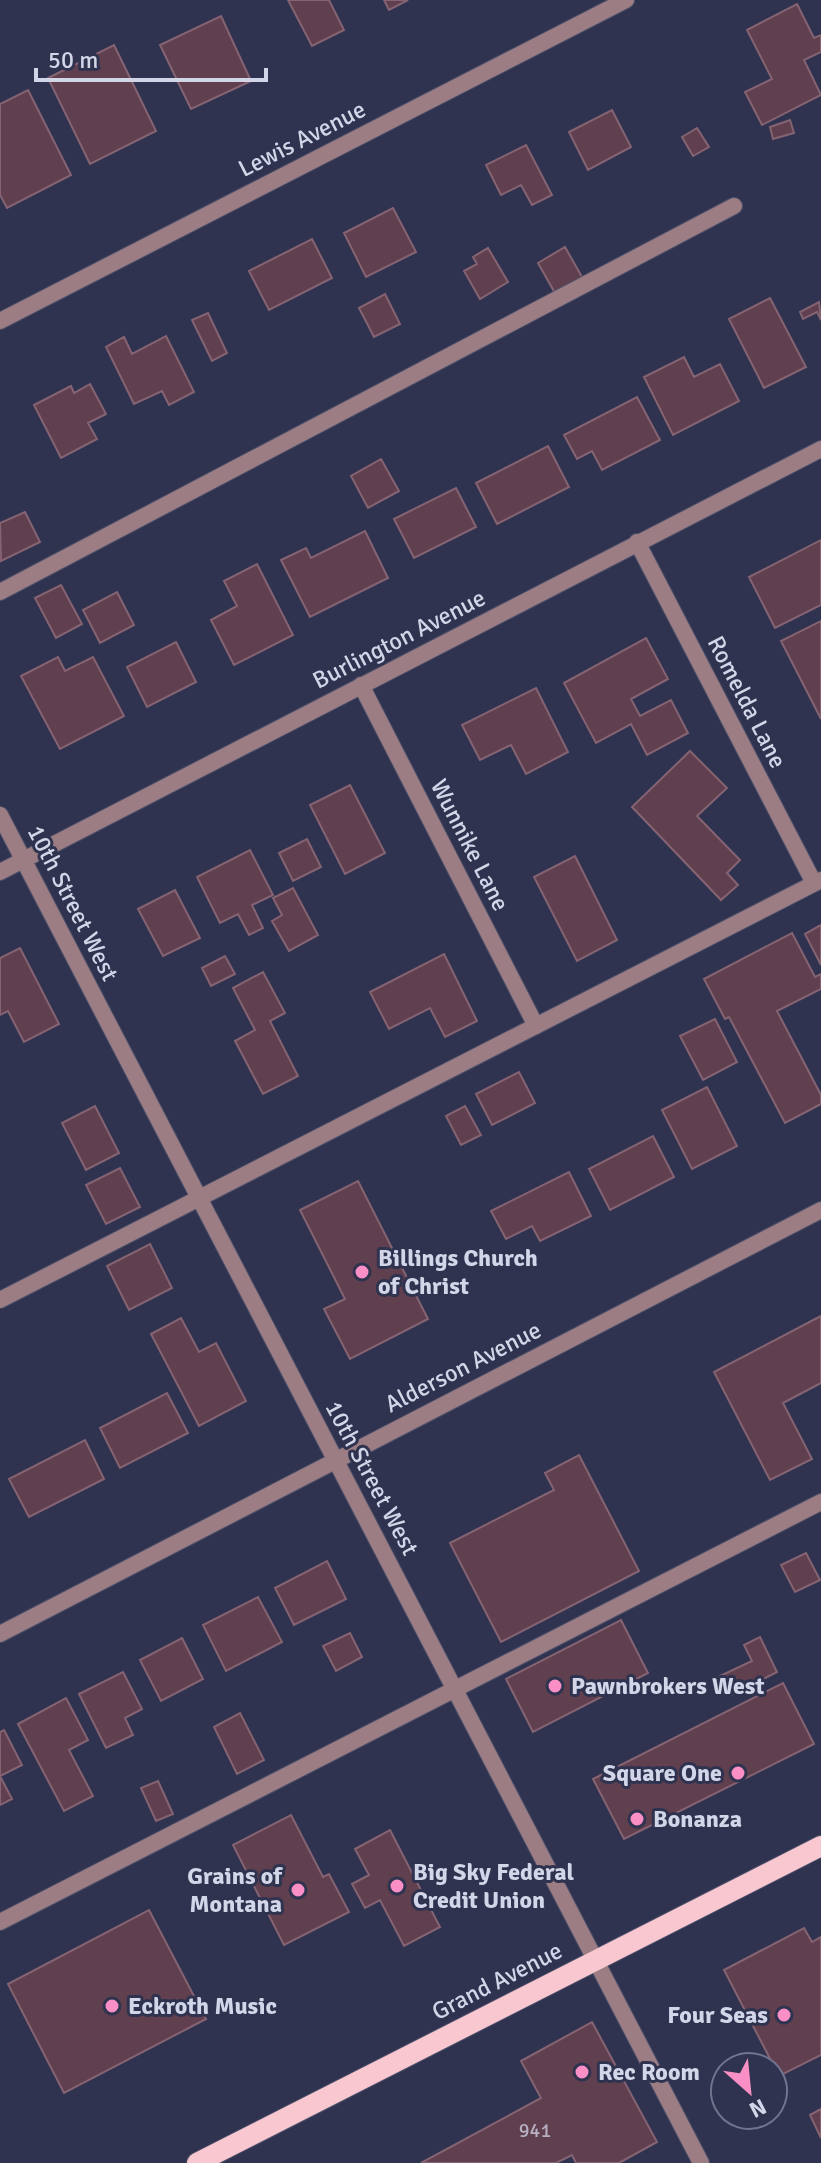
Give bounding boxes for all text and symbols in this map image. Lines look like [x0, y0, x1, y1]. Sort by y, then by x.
scale bar [36, 32, 266, 82]
text: 50 m [48, 45, 98, 75]
street label: Lewis Avenue [233, 94, 371, 184]
street label: Burlington Avenue [308, 583, 490, 695]
street label: Romelda Lane [701, 631, 793, 773]
street label: Wunnike Lane [424, 774, 516, 916]
street label: 10th Street West [21, 820, 125, 986]
place label: Billings Church of Christ [378, 1243, 538, 1301]
marker: Billings Church of Christ [353, 1263, 371, 1281]
street label: Alderson Avenue [380, 1315, 546, 1419]
street label: 10th Street West [319, 1396, 425, 1560]
place label: Pawnbrokers West [571, 1671, 764, 1701]
marker: Pawnbrokers West [546, 1677, 564, 1695]
place label: Square One [603, 1758, 722, 1788]
marker: Square One [729, 1764, 747, 1782]
place label: Bonanza [653, 1804, 742, 1834]
marker: Bonanza [628, 1810, 646, 1828]
place label: Big Sky Federal Credit Union [413, 1857, 575, 1915]
place label: Grains of Montana [187, 1861, 283, 1919]
marker: Big Sky Federal Credit Union [388, 1877, 406, 1895]
marker: Grains of Montana [289, 1881, 307, 1899]
street label: Grand Avenue [427, 1935, 567, 2027]
place label: Eckroth Music [128, 1991, 277, 2021]
marker: Eckroth Music [103, 1997, 121, 2015]
place label: Four Seas [667, 2000, 768, 2030]
marker: Four Seas [775, 2006, 793, 2024]
north arrow [709, 2051, 789, 2131]
place label: Rec Room [598, 2057, 700, 2087]
marker: Rec Room [573, 2063, 591, 2081]
text: N [745, 2093, 771, 2124]
house number: 941 [519, 2118, 551, 2143]

